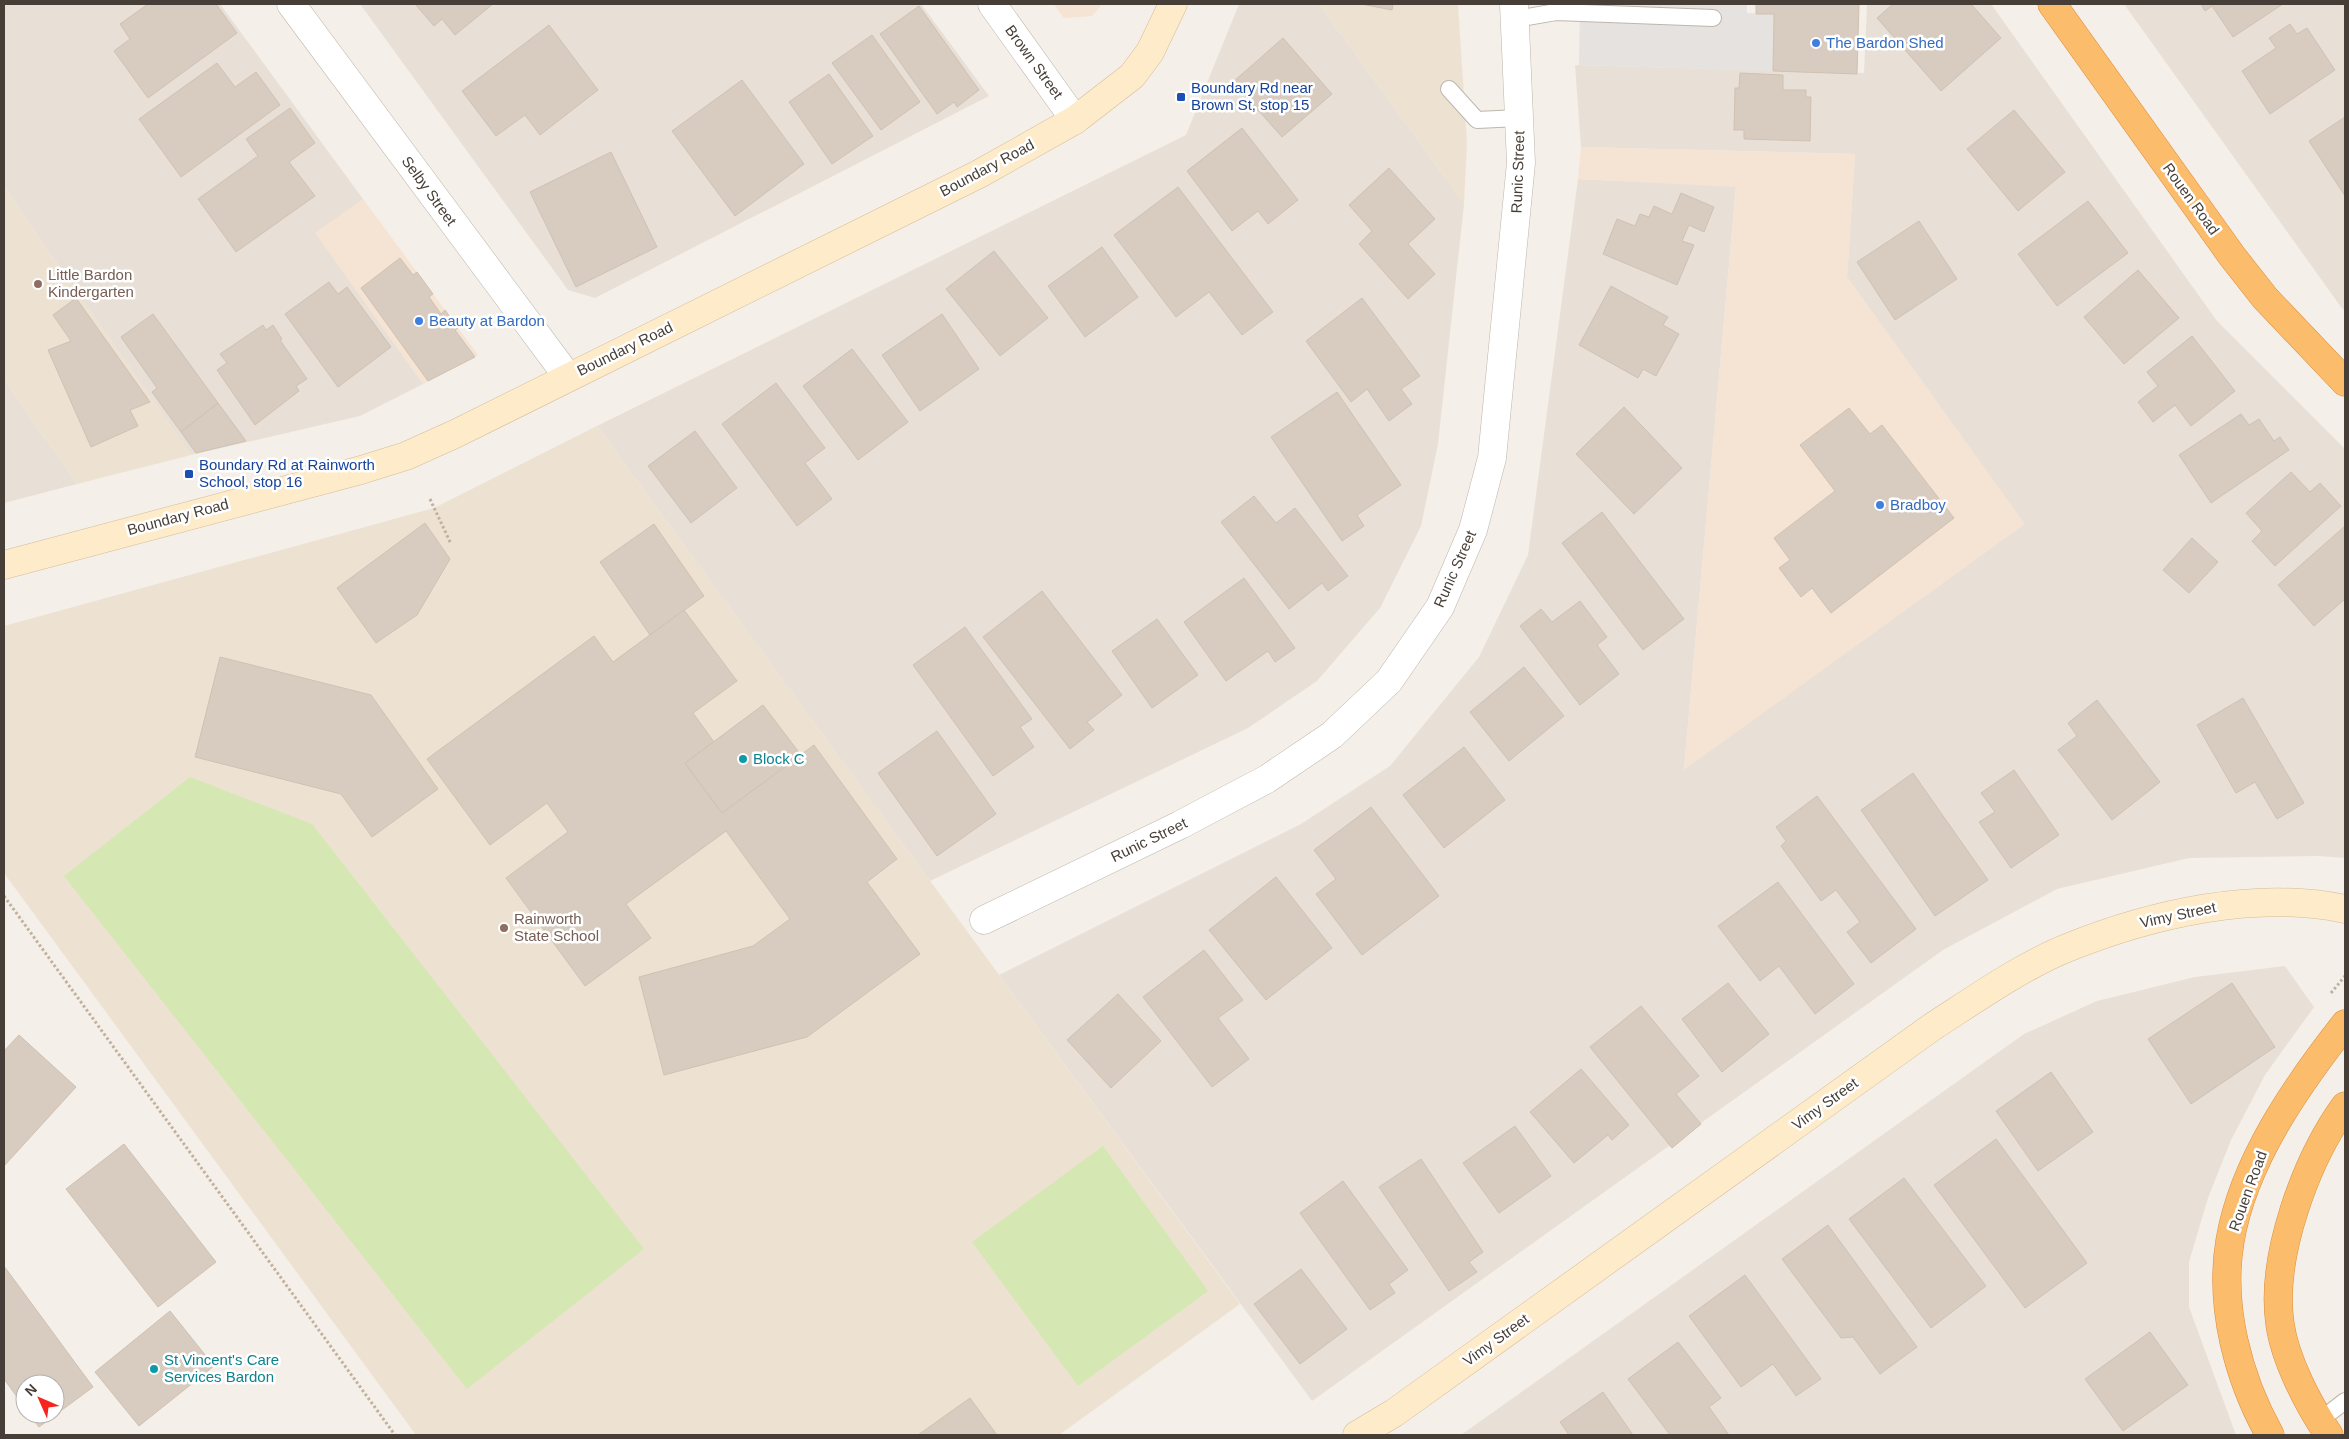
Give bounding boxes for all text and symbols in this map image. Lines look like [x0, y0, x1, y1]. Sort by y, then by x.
street label: Brown Street [1002, 22, 1067, 102]
place label: The Bardon Shed [1826, 34, 1944, 51]
marker: The Bardon Shed [1810, 37, 1822, 49]
place label: Boundary Rd near Brown St, stop 15 [1191, 79, 1313, 113]
marker: Boundary Rd near Brown St, stop 15 [1175, 91, 1187, 103]
street label: Runic Street [1508, 130, 1527, 214]
street label: Boundary Road [937, 136, 1037, 200]
street label: Selby Street [399, 153, 461, 229]
street label: Rouen Road [2160, 160, 2223, 238]
place label: Little Bardon Kindergarten [48, 266, 134, 300]
marker: Little Bardon Kindergarten [32, 278, 44, 290]
place label: Beauty at Bardon [429, 312, 545, 329]
marker: Beauty at Bardon [413, 315, 425, 327]
street label: Boundary Road [574, 318, 675, 379]
place label: Boundary Rd at Rainworth School, stop 16 [199, 456, 375, 490]
marker: Boundary Rd at Rainworth School, stop 16 [183, 468, 195, 480]
street label: Boundary Road [125, 495, 230, 538]
place label: Bradboy [1890, 496, 1946, 513]
marker: Bradboy [1874, 499, 1886, 511]
street label: Runic Street [1430, 527, 1479, 610]
place label: Block C [753, 750, 805, 767]
marker: Block C [737, 753, 749, 765]
street label: Runic Street [1108, 813, 1190, 865]
street label: Vimy Street [2138, 898, 2218, 931]
place label: Rainworth State School [514, 910, 599, 944]
marker: Rainworth State School [498, 922, 510, 934]
street label: Vimy Street [1788, 1074, 1862, 1133]
street label: Rouen Road [2225, 1148, 2270, 1233]
street label: Vimy Street [1459, 1310, 1533, 1369]
place label: St Vincent's Care Services Bardon [164, 1351, 279, 1385]
marker: St Vincent's Care Services Bardon [148, 1363, 160, 1375]
north arrow [15, 1374, 65, 1424]
text: N [22, 1381, 40, 1399]

